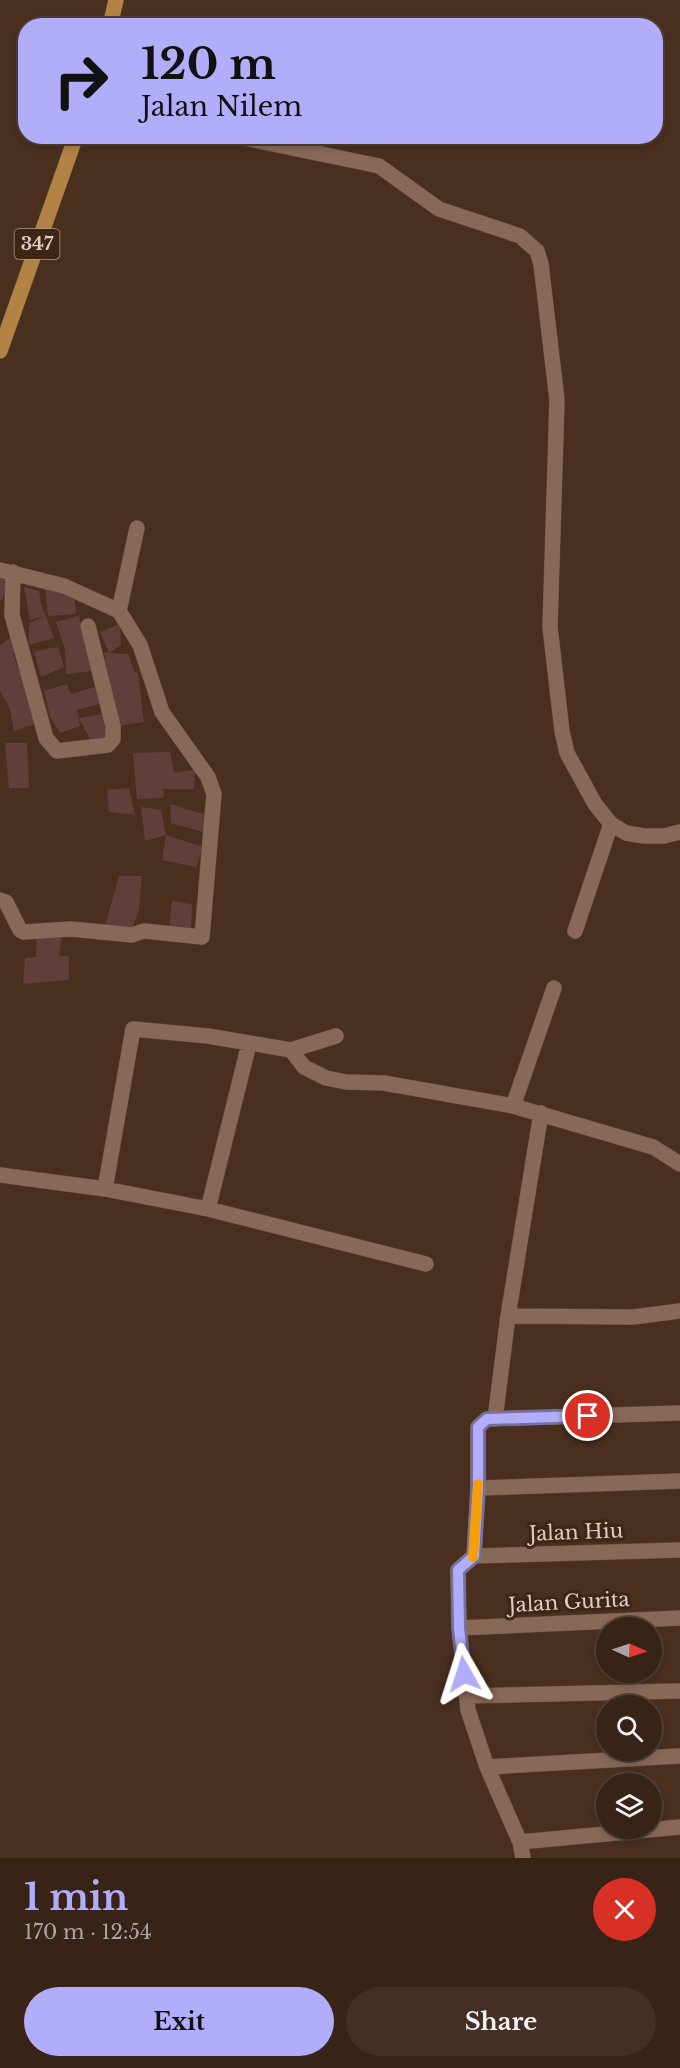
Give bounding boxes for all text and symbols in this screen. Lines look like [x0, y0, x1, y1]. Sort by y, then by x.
text: 120 m [141, 38, 276, 90]
icon: right [42, 42, 120, 120]
text: Jalan Nilem [141, 90, 302, 123]
road number: 347 [15, 229, 60, 259]
pin [562, 1390, 613, 1441]
icon: arrive [571, 1399, 604, 1432]
street label: Jalan Hiu [526, 1518, 623, 1546]
street label: Jalan Gurita [505, 1587, 631, 1617]
north arrow [596, 1617, 662, 1683]
map controls [596, 1617, 662, 1839]
position arrow [432, 1642, 496, 1706]
button: search [596, 1695, 662, 1761]
button: layers [596, 1773, 662, 1839]
text: 1 min [24, 1875, 128, 1920]
button: close [593, 1878, 656, 1941]
text: 170 m · 12:54 [24, 1920, 152, 1944]
button: Exit [24, 1987, 334, 2056]
button: Share [346, 1987, 656, 2056]

